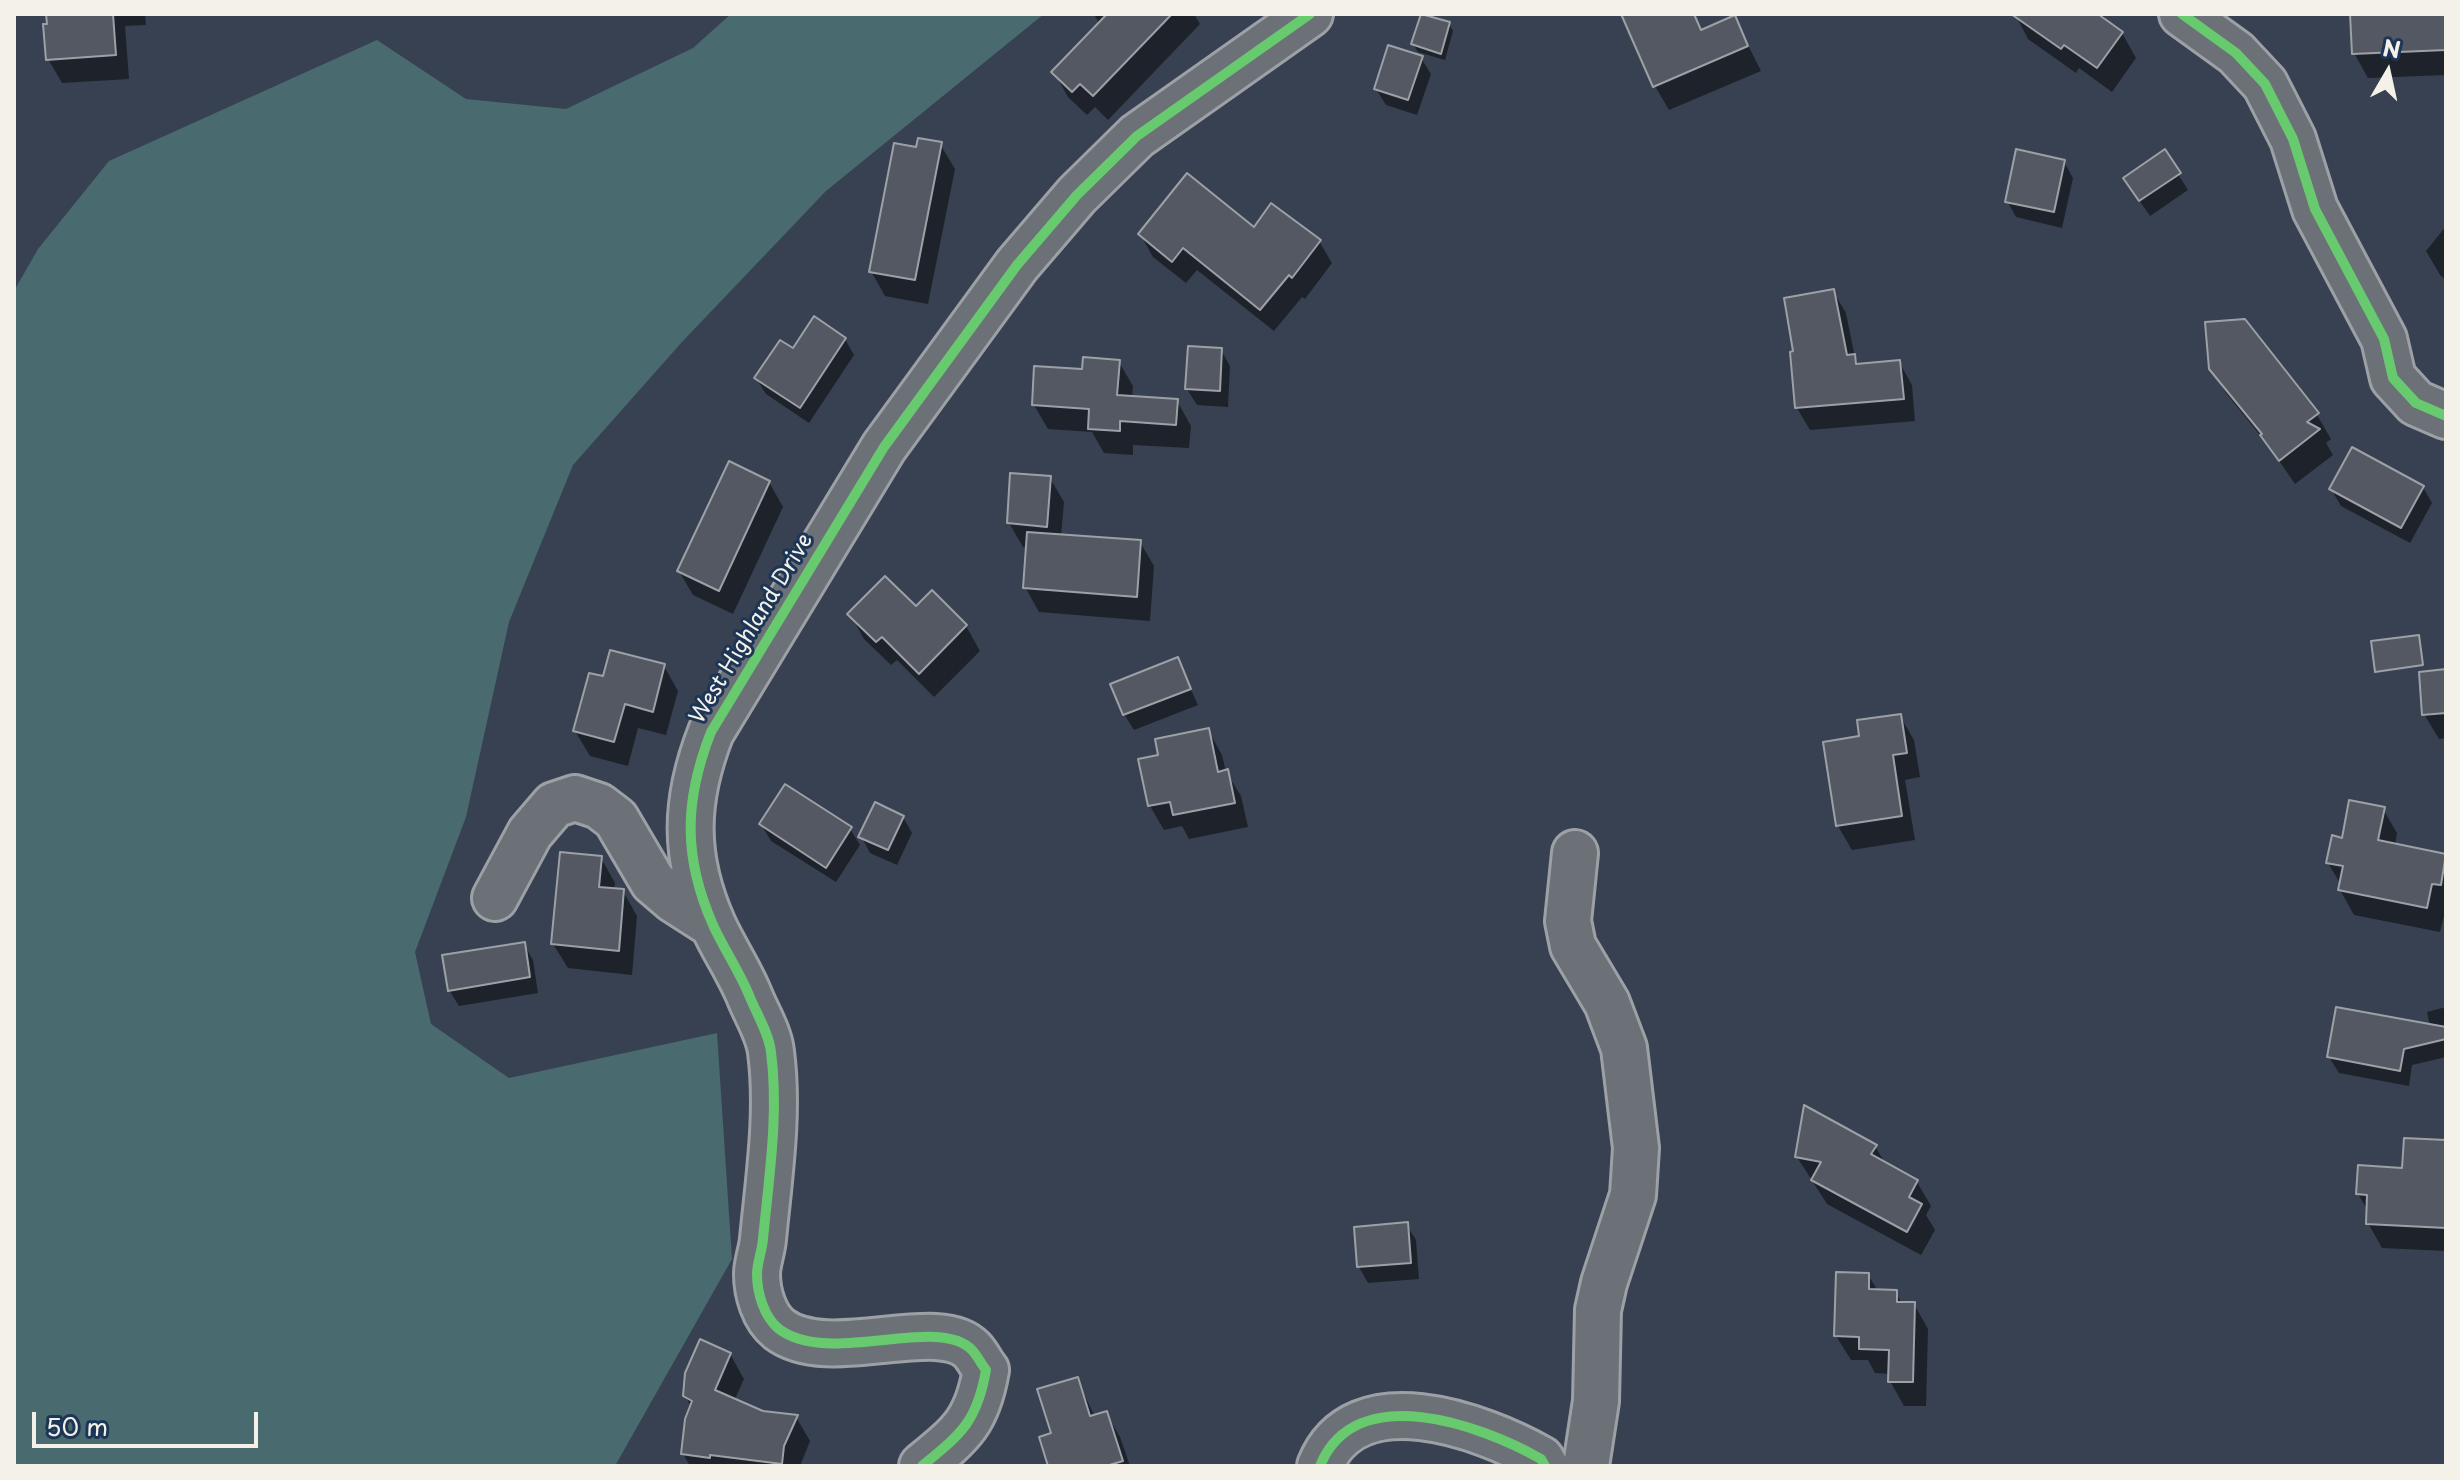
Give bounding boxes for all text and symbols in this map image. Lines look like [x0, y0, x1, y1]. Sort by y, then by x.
text: N [2381, 30, 2403, 65]
north arrow [2348, 32, 2428, 112]
street label: West Highland Drive [685, 529, 819, 729]
scale bar [36, 1396, 262, 1446]
text: 50 m [46, 1408, 108, 1444]

